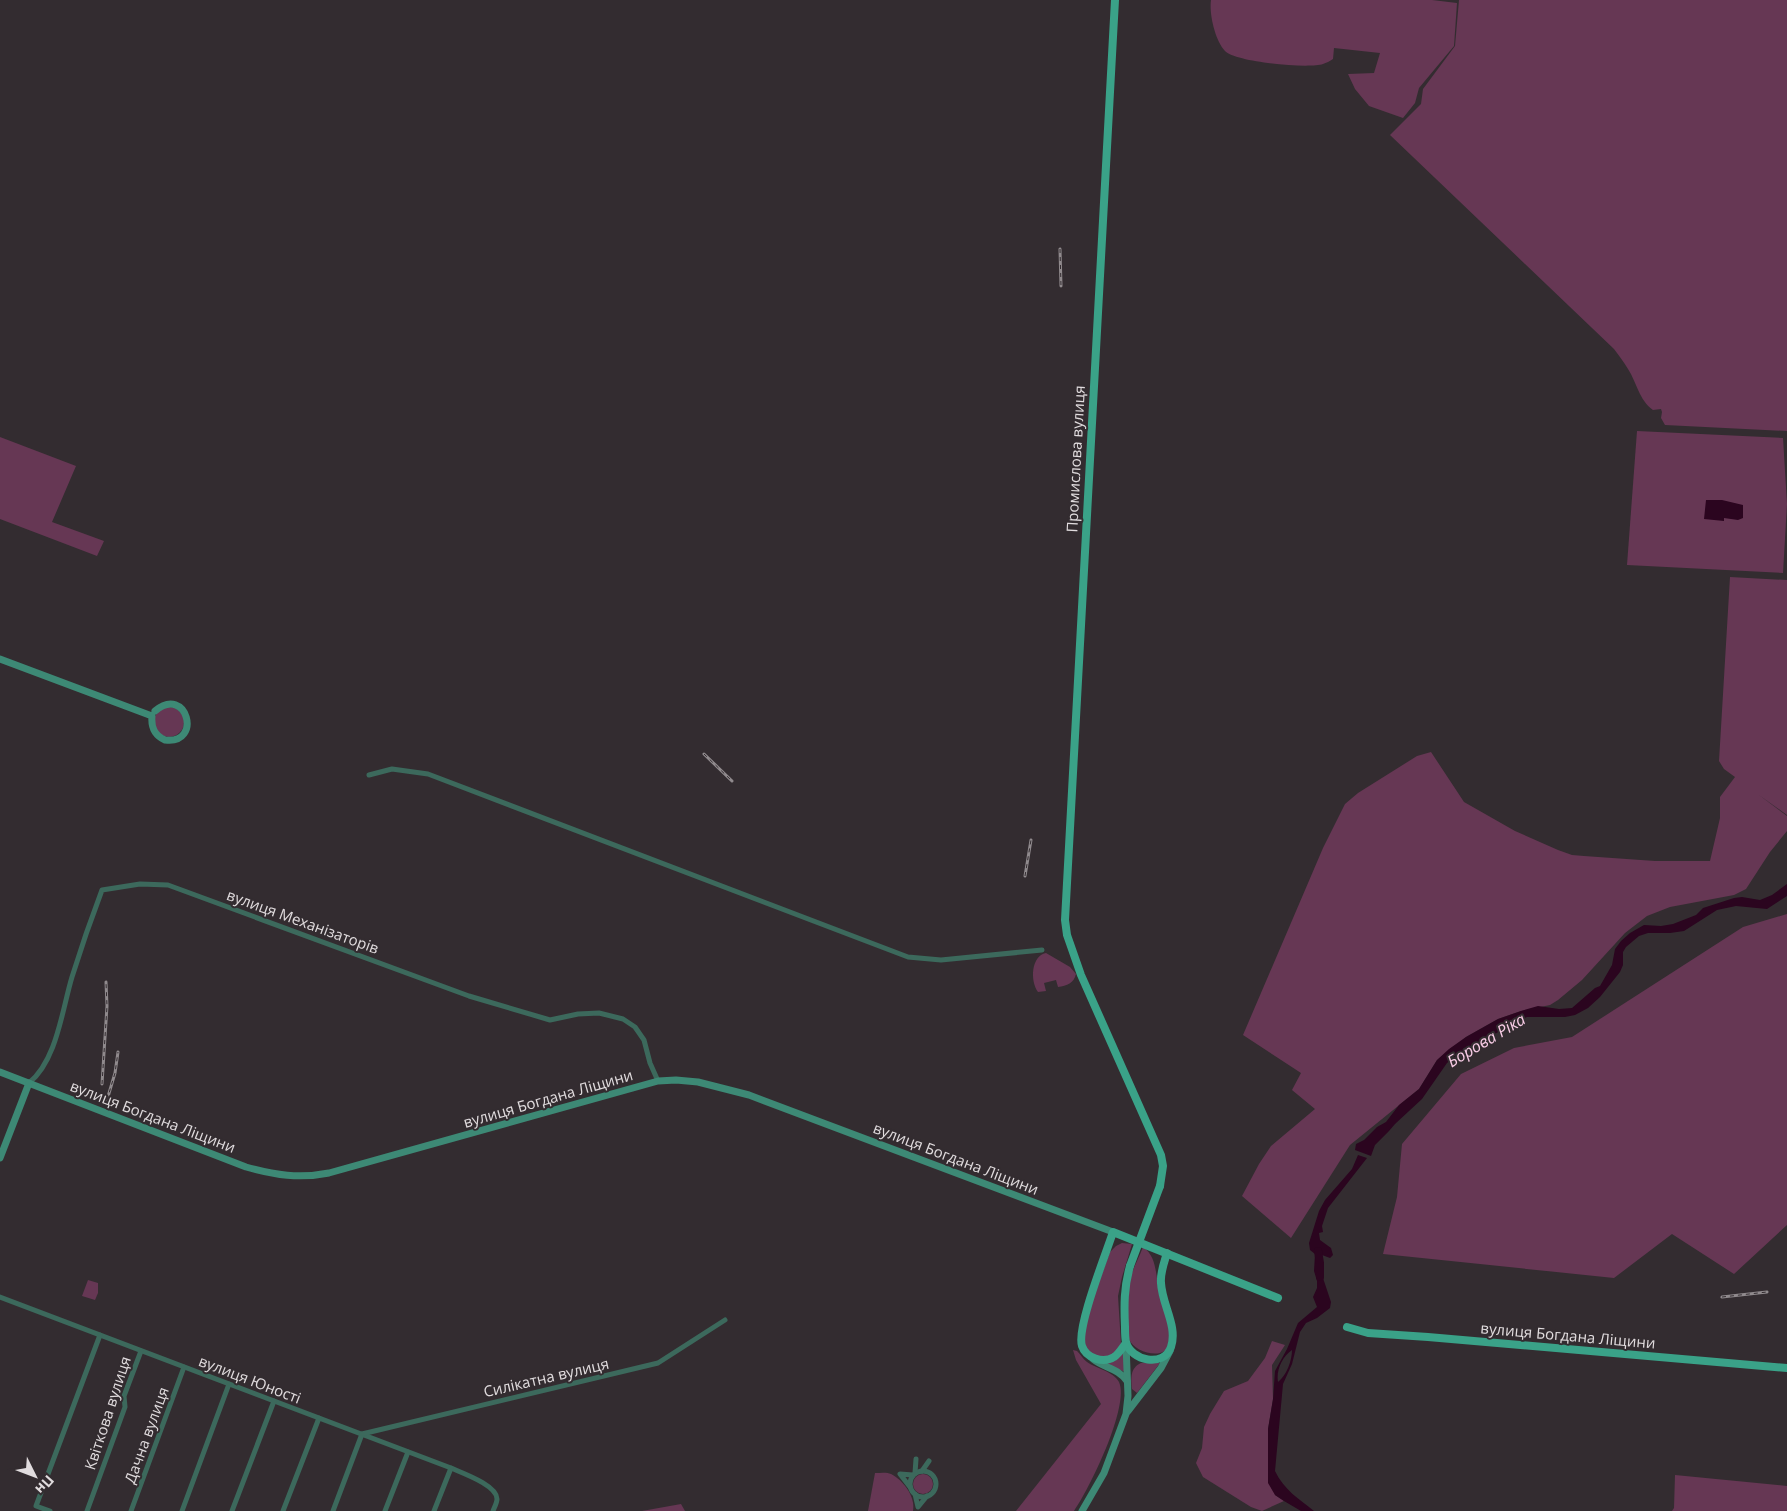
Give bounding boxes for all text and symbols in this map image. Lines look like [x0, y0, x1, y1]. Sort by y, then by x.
street label: Промислова вулиця [1061, 385, 1089, 533]
street label: вулиця Механізаторів [224, 884, 382, 958]
water label: Борова Ріка [1443, 1008, 1529, 1072]
street label: вулиця Богдана Ліщини [461, 1064, 635, 1132]
street label: вулиця Богдана Ліщини [67, 1075, 239, 1157]
street label: вулиця Богдана Ліщини [870, 1117, 1042, 1199]
street label: вулиця Богдана Ліщини [1480, 1317, 1656, 1353]
street label: вулиця Юності [196, 1350, 304, 1408]
street label: Силікатна вулиця [481, 1353, 611, 1401]
street label: Квіткова вулиця [79, 1354, 135, 1472]
street label: Дачна вулиця [119, 1384, 173, 1486]
north arrow [10, 1451, 60, 1501]
text: Пн [31, 1471, 59, 1499]

